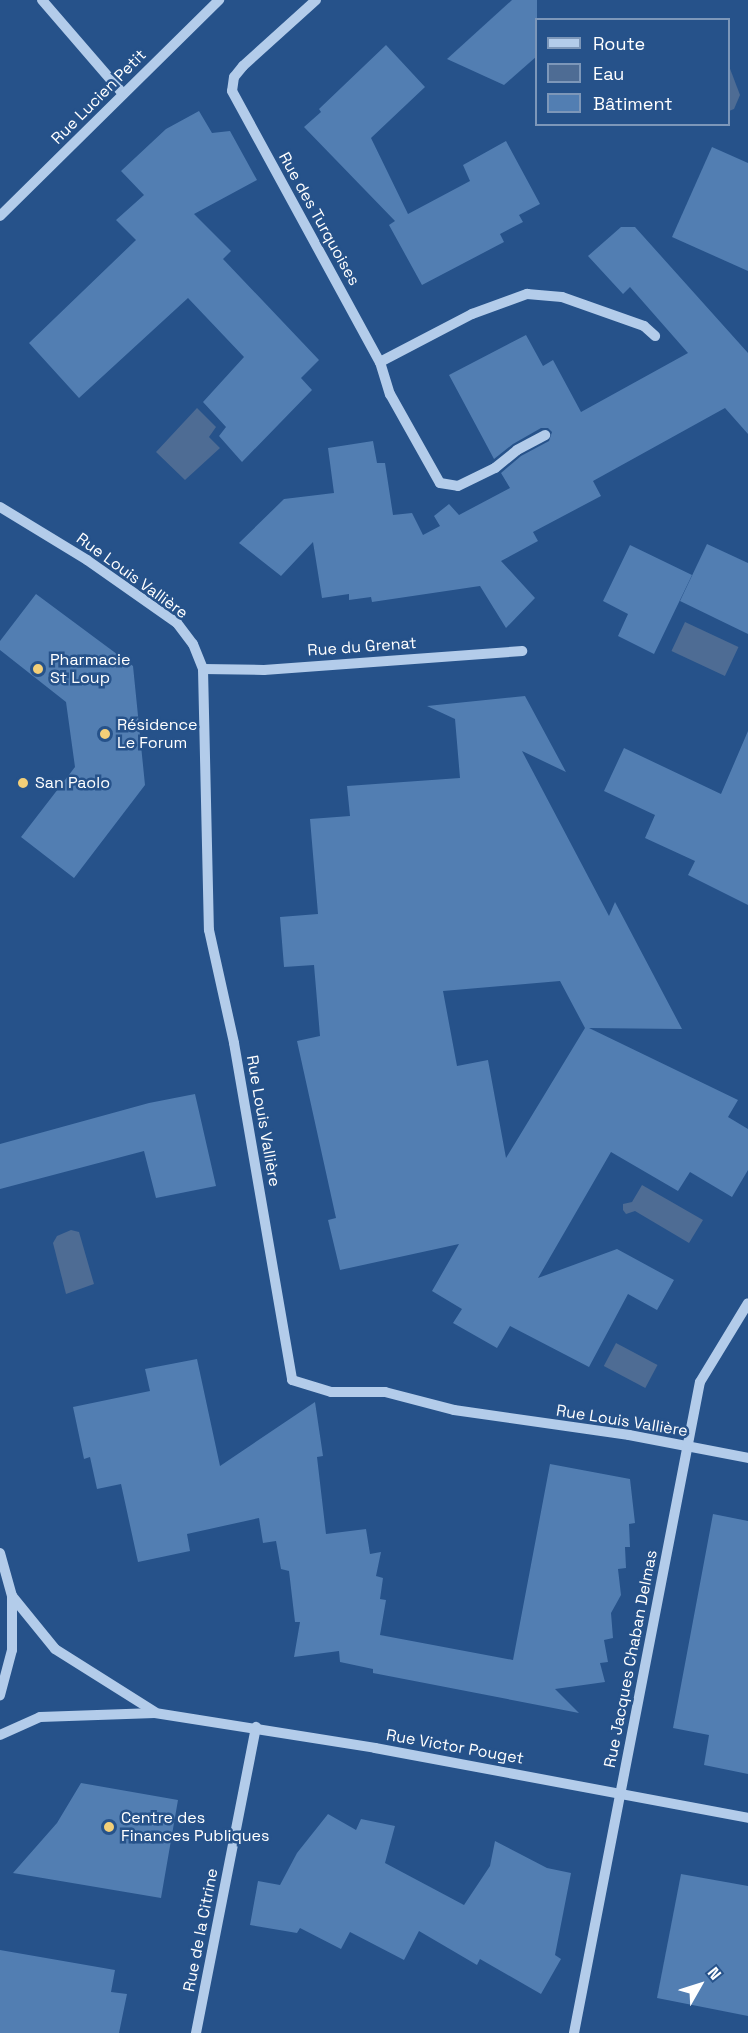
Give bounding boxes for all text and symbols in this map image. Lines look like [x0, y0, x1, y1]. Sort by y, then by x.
legend [535, 18, 730, 126]
text: Route [593, 32, 645, 55]
street label: Rue Lucien Petit [48, 46, 150, 148]
text: Eau [593, 62, 624, 85]
text: Bâtiment [593, 92, 673, 115]
street label: Rue des Turquoises [274, 149, 364, 289]
street label: Rue Louis Vallière [72, 529, 192, 623]
street label: Rue du Grenat [307, 634, 417, 660]
place label: Pharmacie St Loup [50, 650, 130, 688]
marker: Pharmacie St Loup [31, 662, 45, 676]
place label: Résidence Le Forum [117, 715, 198, 753]
marker: Résidence Le Forum [98, 727, 112, 741]
place label: San Paolo [35, 773, 110, 793]
marker: San Paolo [16, 776, 30, 790]
street label: Rue Louis Vallière [242, 1054, 284, 1188]
street label: Rue Louis Vallière [555, 1401, 689, 1441]
street label: Rue Jacques Chaban Delmas [600, 1549, 662, 1769]
street label: Rue Victor Pouget [385, 1725, 525, 1769]
place label: Centre des Finances Publiques [121, 1808, 270, 1846]
marker: Centre des Finances Publiques [102, 1820, 116, 1834]
street label: Rue de la Citrine [180, 1867, 222, 1993]
north arrow [670, 1955, 730, 2015]
text: N [703, 1963, 726, 1984]

